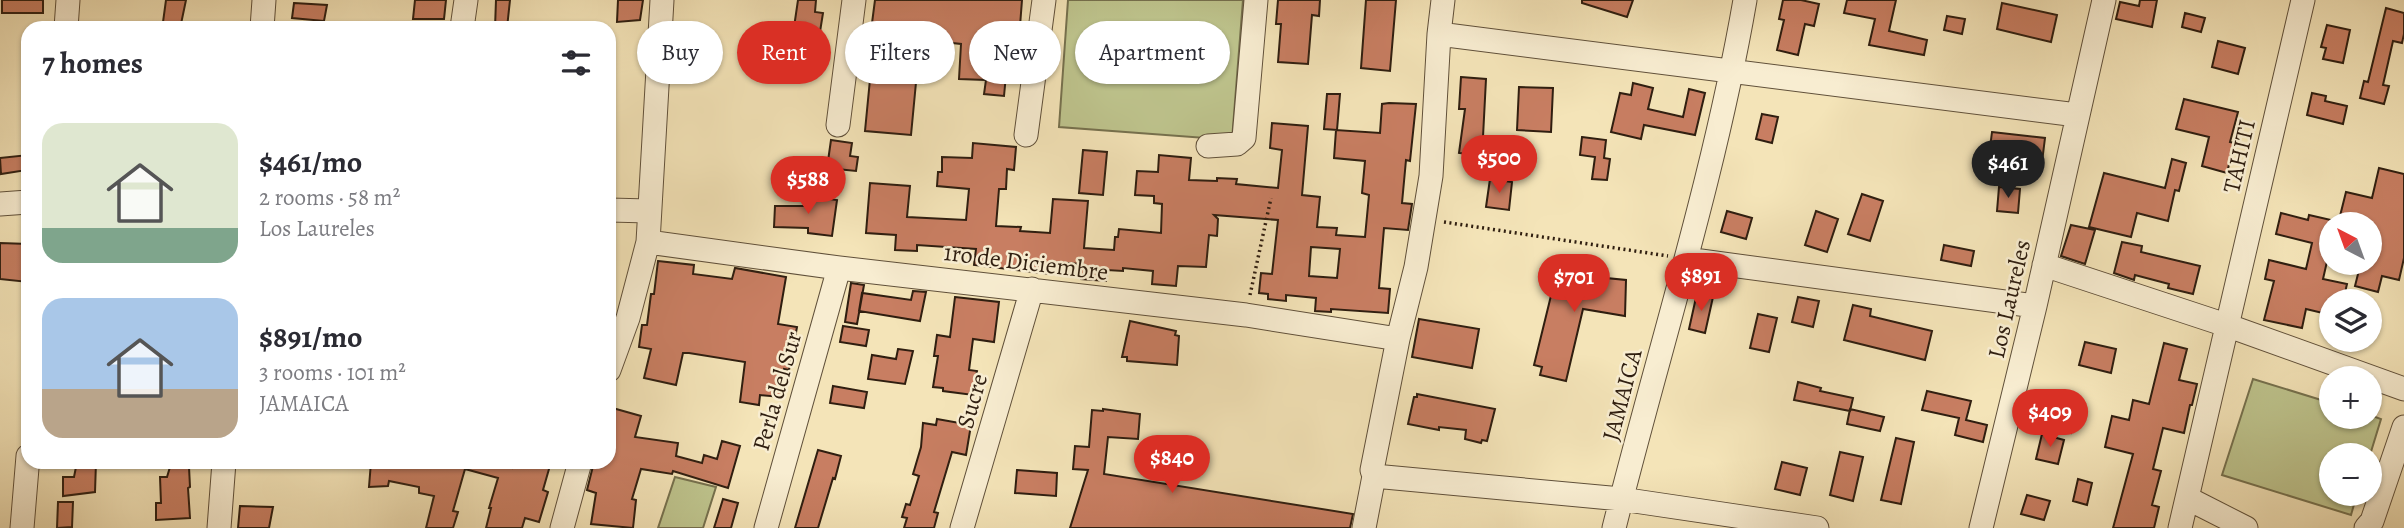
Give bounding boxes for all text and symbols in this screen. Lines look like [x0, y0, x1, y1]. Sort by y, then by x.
chip: Buy [637, 21, 723, 84]
chip: Rent [737, 21, 831, 84]
chip: Filters [845, 21, 955, 84]
chip: New [969, 21, 1061, 84]
chip: Apartment [1075, 21, 1230, 84]
text: 7 homes [42, 43, 143, 83]
icon: filters [557, 44, 595, 82]
street label: TAHITI [2215, 116, 2263, 196]
pin: $500 [1458, 136, 1540, 195]
pin: $461 [1967, 140, 2049, 200]
text: $461/mo [259, 142, 362, 182]
text: $500 [1477, 142, 1521, 173]
text: $461 [1988, 147, 2028, 178]
icon: home [98, 151, 182, 235]
pin: $588 [767, 156, 849, 216]
text: $588 [787, 163, 829, 194]
text: 2 rooms · 58 m² [259, 182, 400, 213]
north arrow [2319, 212, 2382, 275]
map controls [2319, 212, 2382, 506]
text: Los Laureles [259, 213, 375, 244]
street label: 1ro de Diciembre [942, 236, 1110, 288]
street label: Los Laureles [1980, 237, 2038, 361]
pin: $701 [1533, 254, 1615, 314]
pin: $891 [1660, 254, 1742, 313]
text: $891 [1681, 260, 1721, 291]
text: $701 [1554, 261, 1594, 292]
button: layers [2319, 289, 2382, 352]
text: $891/mo [259, 317, 363, 357]
icon: home [98, 326, 182, 410]
street label: Perla del Sur [745, 327, 809, 455]
street label: JAMAICA [1594, 345, 1650, 444]
text: 3 rooms · 101 m² [259, 357, 406, 388]
button: + [2319, 366, 2382, 429]
street label: Sucre [949, 370, 995, 432]
text: JAMAICA [259, 388, 349, 419]
pin: $409 [2009, 390, 2091, 449]
text: $409 [2028, 396, 2072, 427]
pin: $840 [1131, 435, 1213, 495]
text: $840 [1150, 442, 1194, 473]
button: − [2319, 443, 2382, 506]

